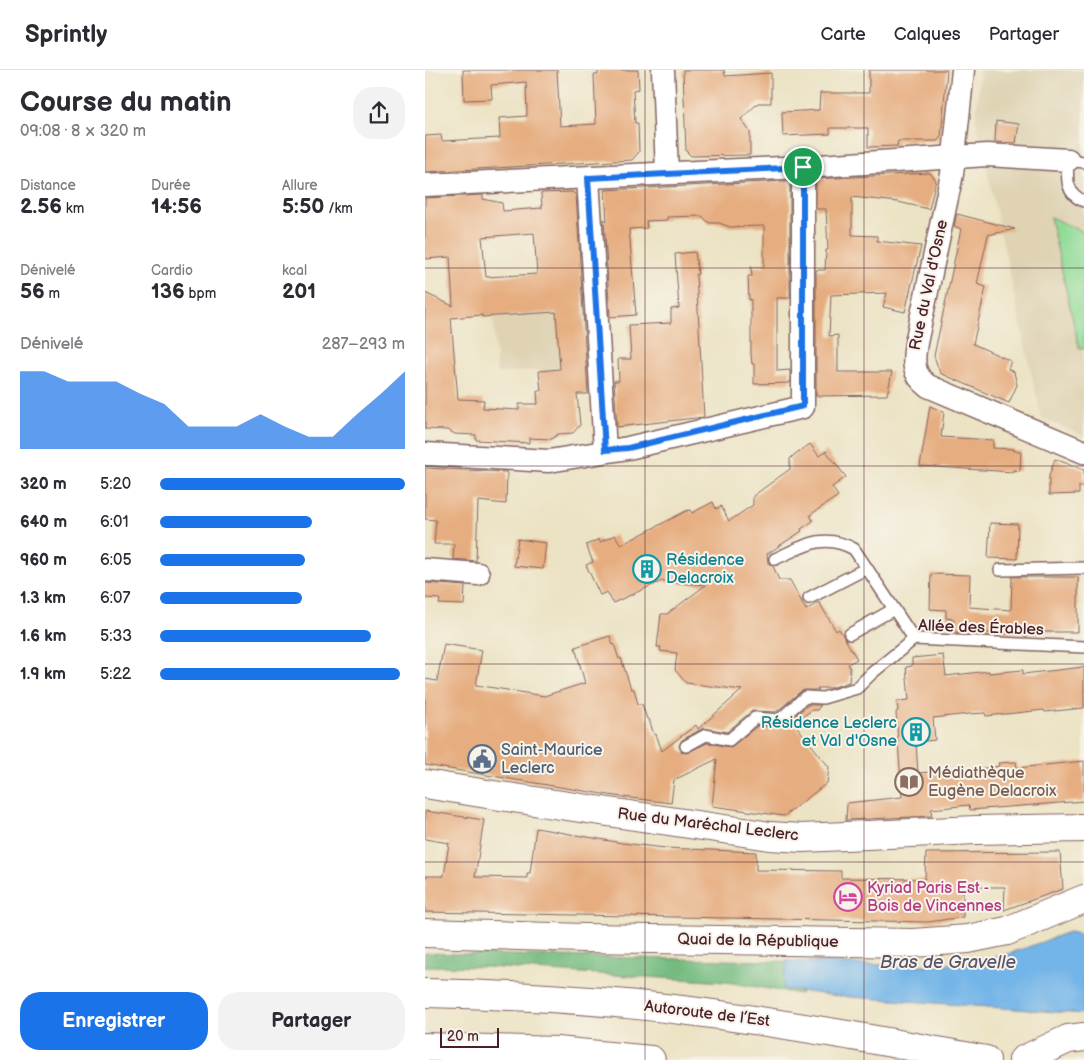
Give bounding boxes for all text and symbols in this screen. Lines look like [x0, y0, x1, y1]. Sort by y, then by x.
text: Sprintly [25, 20, 107, 49]
text: Carte [820, 24, 866, 45]
text: Calques [894, 24, 961, 45]
text: Partager [989, 24, 1059, 45]
text: Course du matin [20, 86, 232, 119]
button: share [353, 87, 405, 139]
text: 09:08 · 8 × 320 m [20, 122, 146, 141]
pin [782, 146, 824, 188]
icon: arrive [789, 153, 817, 181]
text: Distance [20, 177, 76, 194]
text: Durée [151, 177, 191, 194]
text: Allure [282, 177, 318, 194]
text: 2.56 [20, 194, 62, 219]
text: 14:56 [151, 194, 202, 219]
text: 5:50 [282, 194, 324, 219]
text: km [62, 200, 84, 217]
text: /km [324, 200, 353, 217]
street label: Rue du Val d'Osne [906, 217, 952, 352]
text: Dénivelé [20, 262, 75, 279]
text: Cardio [151, 262, 193, 279]
text: kcal [282, 262, 307, 279]
text: 56 [20, 279, 45, 304]
text: 136 [151, 279, 185, 304]
text: 201 [282, 279, 316, 304]
text: m [45, 285, 60, 302]
text: bpm [185, 285, 216, 302]
text: Dénivelé [20, 335, 83, 354]
text: 287–293 m [322, 335, 405, 354]
text: 320 m [20, 475, 67, 494]
text: 5:20 [100, 475, 131, 494]
text: 640 m [20, 513, 67, 532]
text: 6:01 [100, 513, 129, 532]
text: 960 m [20, 551, 67, 570]
text: 6:05 [100, 551, 132, 570]
place label: Résidence Delacroix [666, 551, 745, 588]
building icon: Résidence Delacroix [632, 554, 662, 584]
text: 1.3 km [20, 589, 66, 608]
text: 6:07 [100, 589, 130, 608]
street label: Allée des Érables [918, 614, 1044, 640]
text: 1.6 km [20, 627, 66, 646]
text: 5:33 [100, 627, 132, 646]
text: 1.9 km [20, 665, 66, 684]
text: 5:22 [100, 665, 131, 684]
place label: Résidence Leclerc et Val d'Osne [761, 714, 898, 751]
building icon: Résidence Leclerc et Val d'Osne [901, 717, 931, 747]
place label: Saint-Maurice Leclerc [501, 741, 603, 778]
public building icon: Saint-Maurice Leclerc [467, 744, 497, 774]
place label: Médiathèque Eugène Delacroix [928, 764, 1057, 801]
library icon: Médiathèque Eugène Delacroix [894, 767, 924, 797]
street label: Rue du Maréchal Leclerc [616, 804, 800, 846]
place label: Kyriad Paris Est - Bois de Vincennes [867, 879, 1002, 916]
hotel icon: Kyriad Paris Est - Bois de Vincennes [833, 882, 863, 912]
street label: Quai de la République [677, 930, 839, 952]
water label: Bras de Gravelle [880, 952, 1016, 973]
button: Enregistrer [20, 992, 208, 1050]
button: Partager [218, 992, 405, 1050]
street label: Autoroute de l’Est [643, 997, 771, 1031]
scale bar [440, 1025, 499, 1048]
text: 20 m [447, 1028, 479, 1045]

